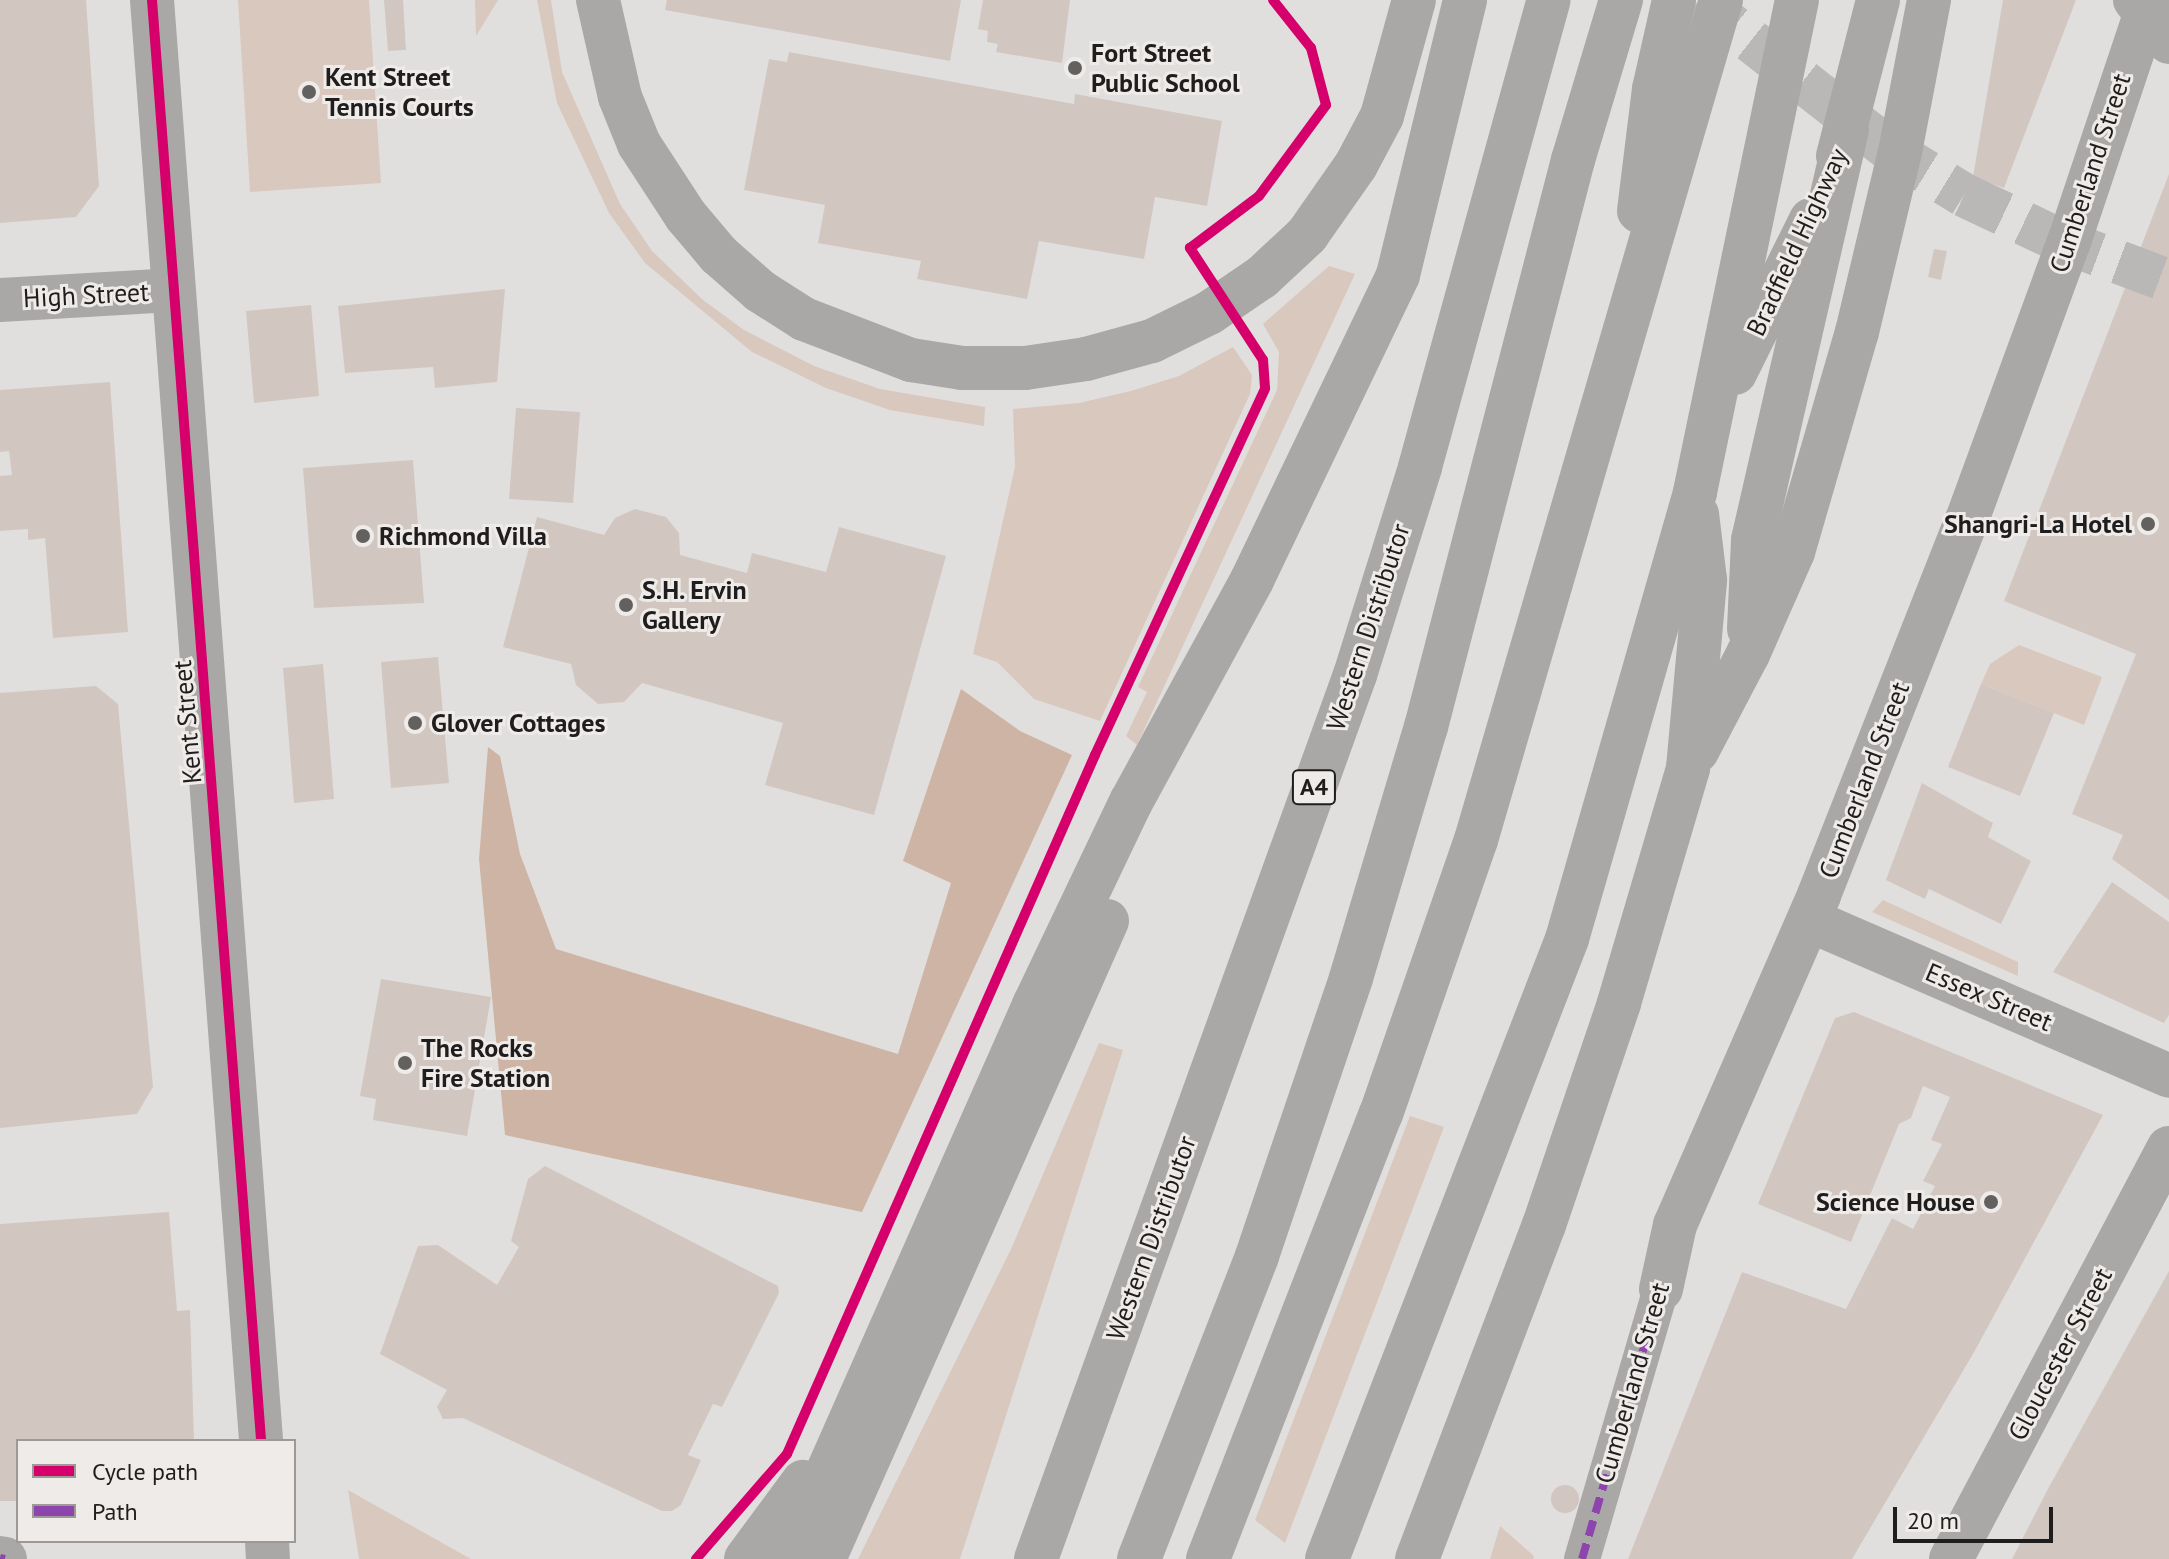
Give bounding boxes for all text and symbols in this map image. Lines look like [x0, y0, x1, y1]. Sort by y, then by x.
place label: Fort Street Public School [1091, 37, 1240, 98]
marker: Fort Street Public School [1066, 59, 1084, 77]
place label: Kent Street Tennis Courts [325, 61, 474, 122]
street label: Cumberland Street [2043, 69, 2137, 277]
marker: Kent Street Tennis Courts [300, 83, 318, 101]
street label: Bradfield Highway [1740, 143, 1854, 341]
street label: High Street [22, 276, 150, 314]
place label: Shangri-La Hotel [1944, 508, 2132, 540]
marker: Shangri-La Hotel [2139, 515, 2157, 533]
place label: Richmond Villa [379, 520, 548, 552]
street label: Western Distributor [1320, 520, 1416, 734]
marker: Richmond Villa [354, 527, 372, 545]
place label: S.H. Ervin Gallery [642, 574, 748, 636]
marker: S.H. Ervin Gallery [617, 596, 635, 614]
street label: Kent Street [166, 659, 208, 785]
street label: Cumberland Street [1812, 677, 1916, 883]
place label: Glover Cottages [431, 707, 606, 739]
marker: Glover Cottages [406, 714, 424, 732]
road number: A4 [1290, 767, 1338, 807]
street label: Essex Street [1921, 956, 2057, 1038]
place label: The Rocks Fire Station [421, 1032, 550, 1094]
marker: The Rocks Fire Station [396, 1054, 414, 1072]
street label: Western Distributor [1100, 1132, 1202, 1344]
place label: Science House [1816, 1186, 1975, 1218]
marker: Science House [1982, 1193, 2000, 1211]
street label: Gloucester Street [2001, 1263, 2119, 1445]
street label: Cumberland Street [1588, 1279, 1676, 1487]
legend [16, 1439, 296, 1543]
text: Cycle path [92, 1456, 198, 1487]
scale bar [1897, 1491, 2057, 1541]
text: Path [92, 1496, 138, 1527]
text: 20 m [1907, 1505, 1959, 1536]

